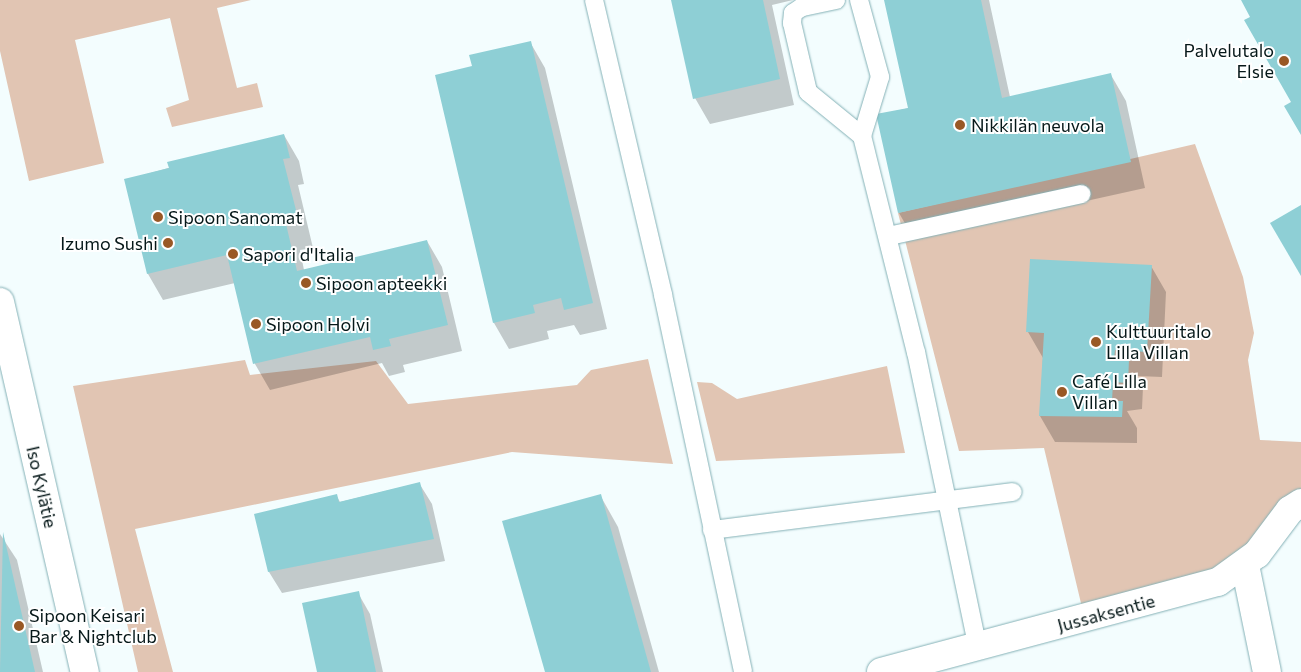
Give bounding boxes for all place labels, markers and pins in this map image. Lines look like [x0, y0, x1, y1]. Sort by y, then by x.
place label: Palvelutalo Elsie [1184, 40, 1274, 82]
marker: Palvelutalo Elsie [1278, 55, 1290, 67]
place label: Nikkilän neuvola [971, 114, 1105, 136]
marker: Nikkilän neuvola [953, 118, 967, 132]
place label: Sipoon Sanomat [168, 206, 303, 228]
marker: Sipoon Sanomat [152, 211, 164, 223]
place label: Izumo Sushi [60, 232, 158, 254]
marker: Izumo Sushi [162, 237, 174, 249]
place label: Sapori d'Italia [243, 243, 354, 265]
marker: Sapori d'Italia [227, 248, 239, 260]
place label: Sipoon apteekki [316, 272, 447, 294]
marker: Sipoon apteekki [300, 277, 312, 289]
place label: Sipoon Holvi [266, 313, 370, 335]
marker: Sipoon Holvi [250, 318, 262, 330]
place label: Kulttuuritalo Lilla Villan [1106, 321, 1211, 364]
marker: Kulttuuritalo Lilla Villan [1090, 336, 1102, 348]
place label: Café Lilla Villan [1072, 371, 1147, 414]
marker: Café Lilla Villan [1056, 386, 1068, 398]
place label: Sipoon Keisari Bar & Nightclub [29, 605, 157, 648]
marker: Sipoon Keisari Bar & Nightclub [13, 620, 25, 632]

